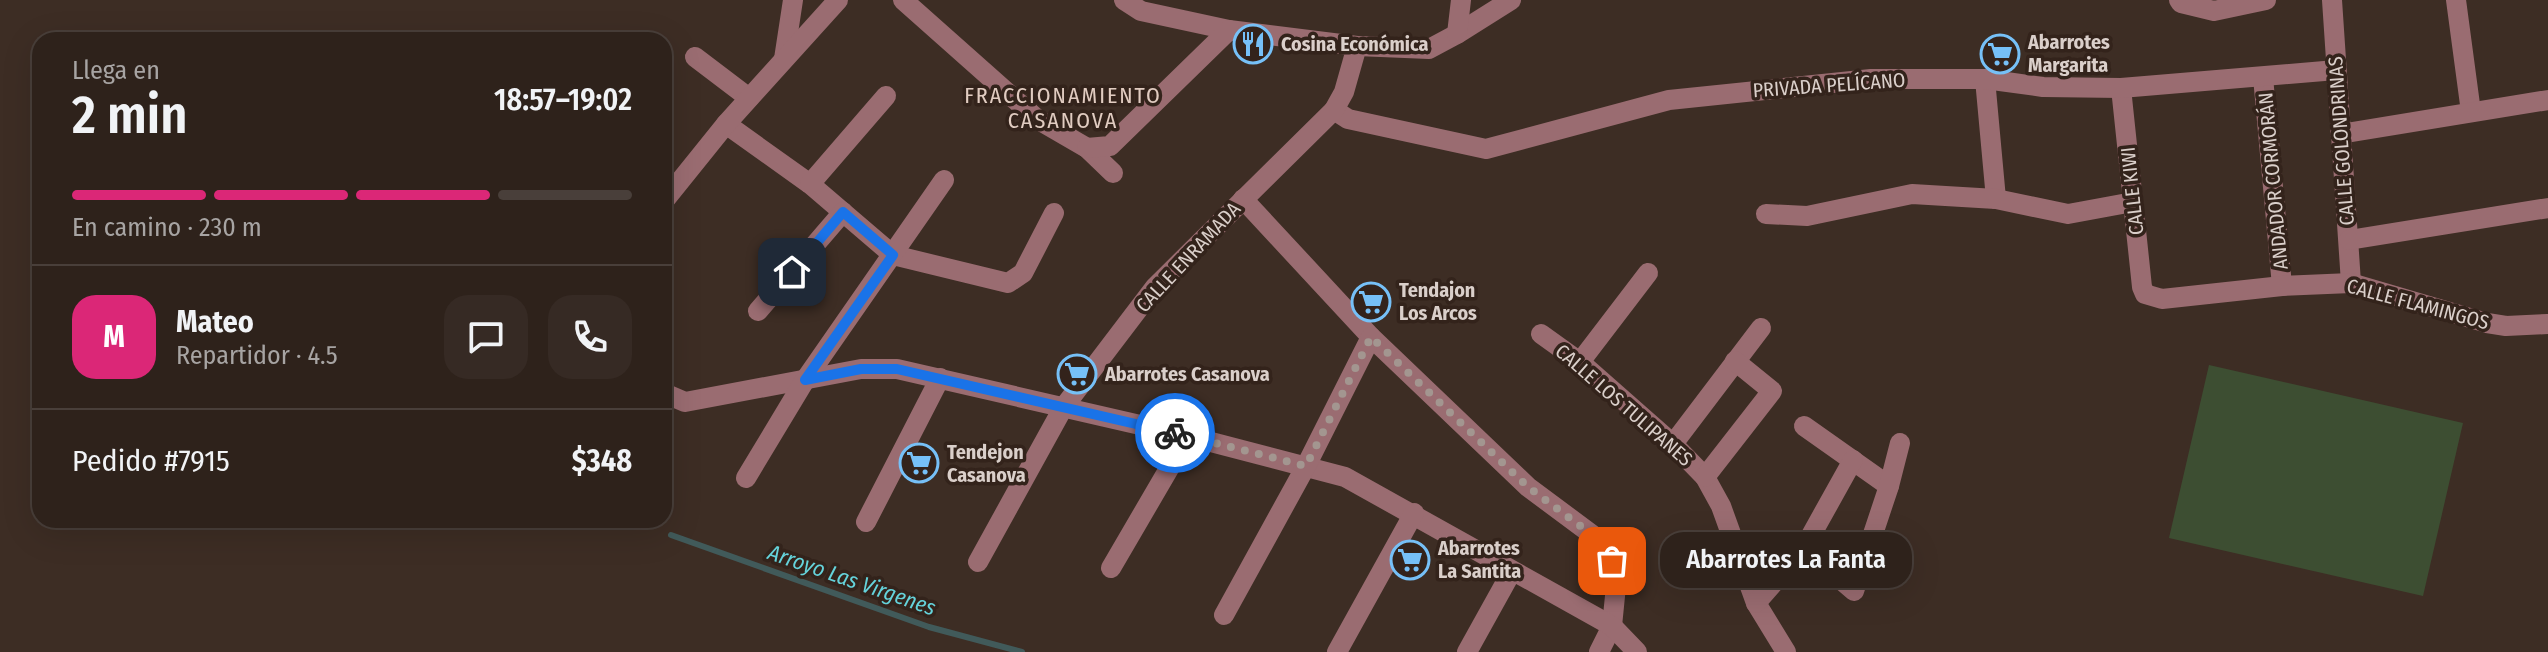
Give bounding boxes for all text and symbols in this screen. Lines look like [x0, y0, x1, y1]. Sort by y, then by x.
restaurant icon: Cosina Económica [1232, 23, 1274, 65]
place label: Abarrotes Margarita [2027, 30, 2110, 77]
place label: Cosina Económica [1281, 32, 1428, 56]
supermarket icon: Abarrotes Margarita [1979, 33, 2021, 75]
text: Llega en [72, 55, 160, 86]
street label: CALLE GOLONDRINAS [2323, 56, 2359, 226]
street label: PRIVADA PELÍCANO [1752, 68, 1906, 102]
text: 18:57–19:02 [494, 82, 632, 118]
district label: FRACCIONAMIENTO CASANOVA [964, 82, 1162, 134]
text: 2 min [72, 84, 188, 147]
street label: ANDADOR CORMORÁN [2253, 91, 2293, 271]
street label: CALLE KIWI [2115, 146, 2149, 236]
street label: CALLE ENRAMADA [1131, 197, 1246, 317]
text: En camino · 230 m [72, 212, 262, 243]
pin [758, 238, 826, 306]
icon: home [770, 250, 814, 294]
street label: CALLE FLAMINGOS [2344, 273, 2492, 335]
place label: Tendajon Los Arcos [1399, 278, 1477, 325]
supermarket icon: Tendajon Los Arcos [1350, 281, 1392, 323]
button: chat [444, 295, 528, 379]
button: phone [548, 295, 632, 379]
text: Mateo [176, 304, 254, 340]
text: M [103, 319, 125, 355]
street label: CALLE LOS TULIPANES [1551, 339, 1698, 471]
text: Repartidor · 4.5 [176, 340, 338, 371]
supermarket icon: Abarrotes Casanova [1056, 353, 1098, 395]
place label: Abarrotes Casanova [1104, 362, 1270, 386]
courier [1135, 393, 1215, 473]
icon: bike [1153, 411, 1197, 455]
place label: Tendejon Casanova [947, 440, 1026, 487]
supermarket icon: Tendejon Casanova [898, 442, 940, 484]
text: Pedido #7915 [72, 443, 230, 479]
text: $348 [572, 443, 632, 479]
pin [1578, 527, 1646, 595]
callout: Abarrotes La Fanta [1660, 533, 1912, 589]
place label: Abarrotes La Santita [1437, 536, 1521, 583]
water label: Arroyo Las Virgenes [764, 538, 939, 621]
supermarket icon: Abarrotes La Santita [1389, 539, 1431, 581]
icon: bag [1590, 539, 1634, 583]
text: Abarrotes La Fanta [1686, 544, 1886, 575]

